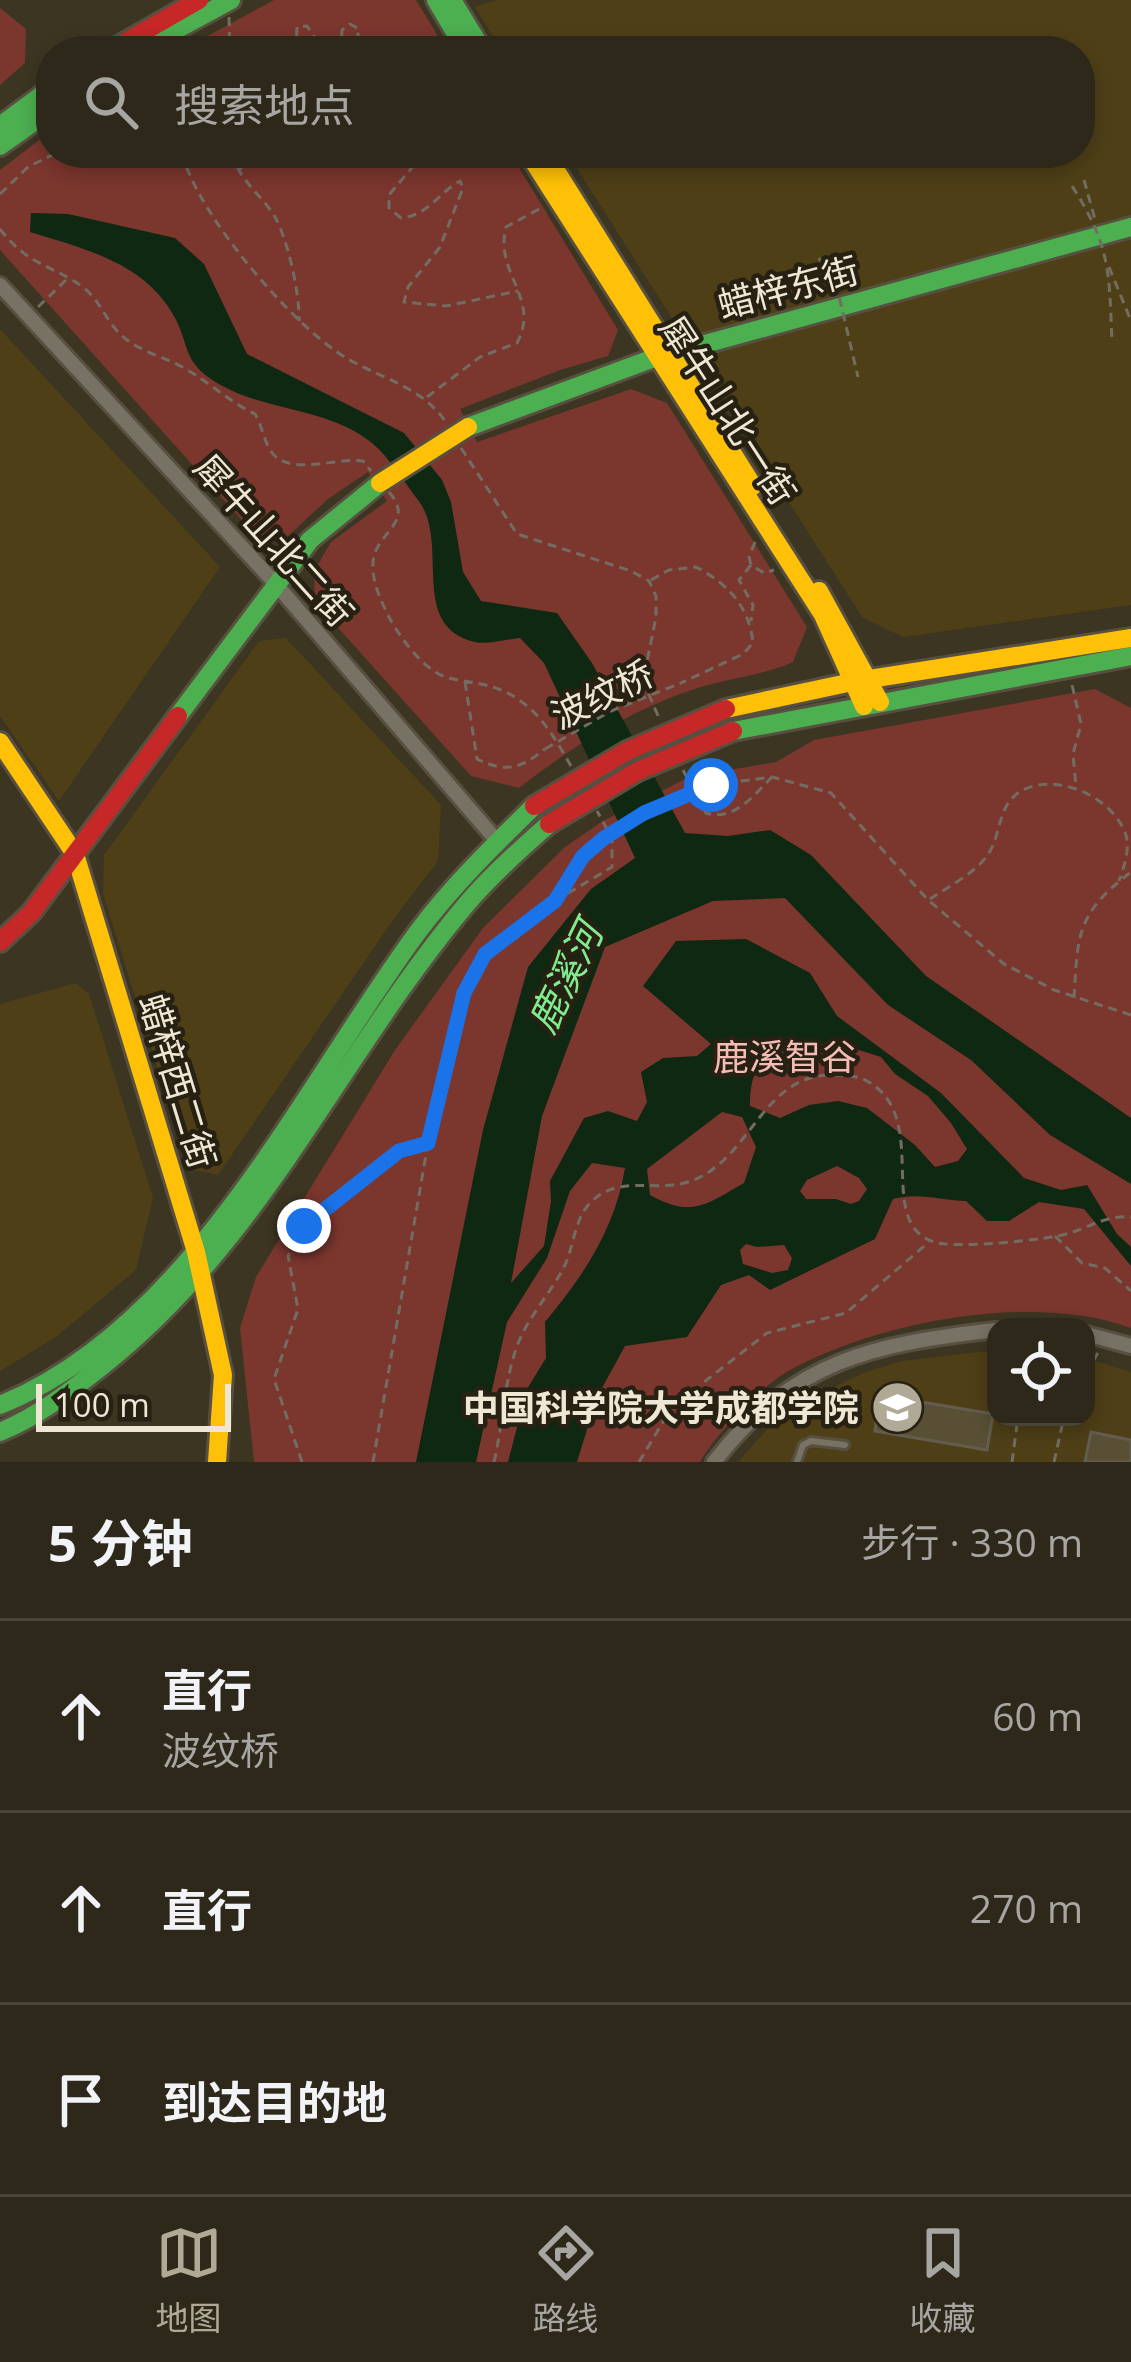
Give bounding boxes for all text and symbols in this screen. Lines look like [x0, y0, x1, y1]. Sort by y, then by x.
search box [36, 36, 1095, 168]
icon: search [78, 69, 144, 135]
text: 搜索地点 [174, 74, 354, 135]
street label: 蜡梓东街 [712, 245, 864, 329]
street label: 犀牛山北一街 [649, 306, 807, 514]
street label: 犀牛山北二街 [184, 443, 364, 637]
street label: 波纹桥 [543, 648, 661, 740]
route start [684, 758, 738, 812]
water label: 鹿溪河 [515, 907, 617, 1041]
street label: 蜡梓西二街 [128, 988, 228, 1174]
park label: 鹿溪智谷 [713, 1032, 857, 1081]
route end [277, 1199, 331, 1253]
map controls [987, 1318, 1095, 1426]
button: locate [987, 1318, 1095, 1426]
scale bar [36, 1378, 231, 1431]
school or university icon: 中国科学院大学成都学院 [870, 1379, 926, 1435]
text: 100 m [54, 1382, 150, 1427]
place label: 中国科学院大学成都学院 [463, 1383, 859, 1432]
text: 5 分钟 [48, 1507, 192, 1577]
text: 步行 · 330 m [861, 1515, 1083, 1568]
text: 直行 [162, 1659, 252, 1720]
icon: ahead [48, 1683, 114, 1749]
text: 60 m [992, 1689, 1083, 1742]
text: 波纹桥 [162, 1723, 279, 1776]
icon: ahead [48, 1875, 114, 1941]
text: 直行 [162, 1879, 252, 1940]
text: 270 m [970, 1881, 1083, 1934]
icon: arrive [48, 2067, 114, 2133]
text: 到达目的地 [162, 2071, 387, 2132]
tab: 地图 [156, 2220, 222, 2340]
tab: 路线 [533, 2220, 599, 2340]
tab: 收藏 [910, 2220, 976, 2340]

